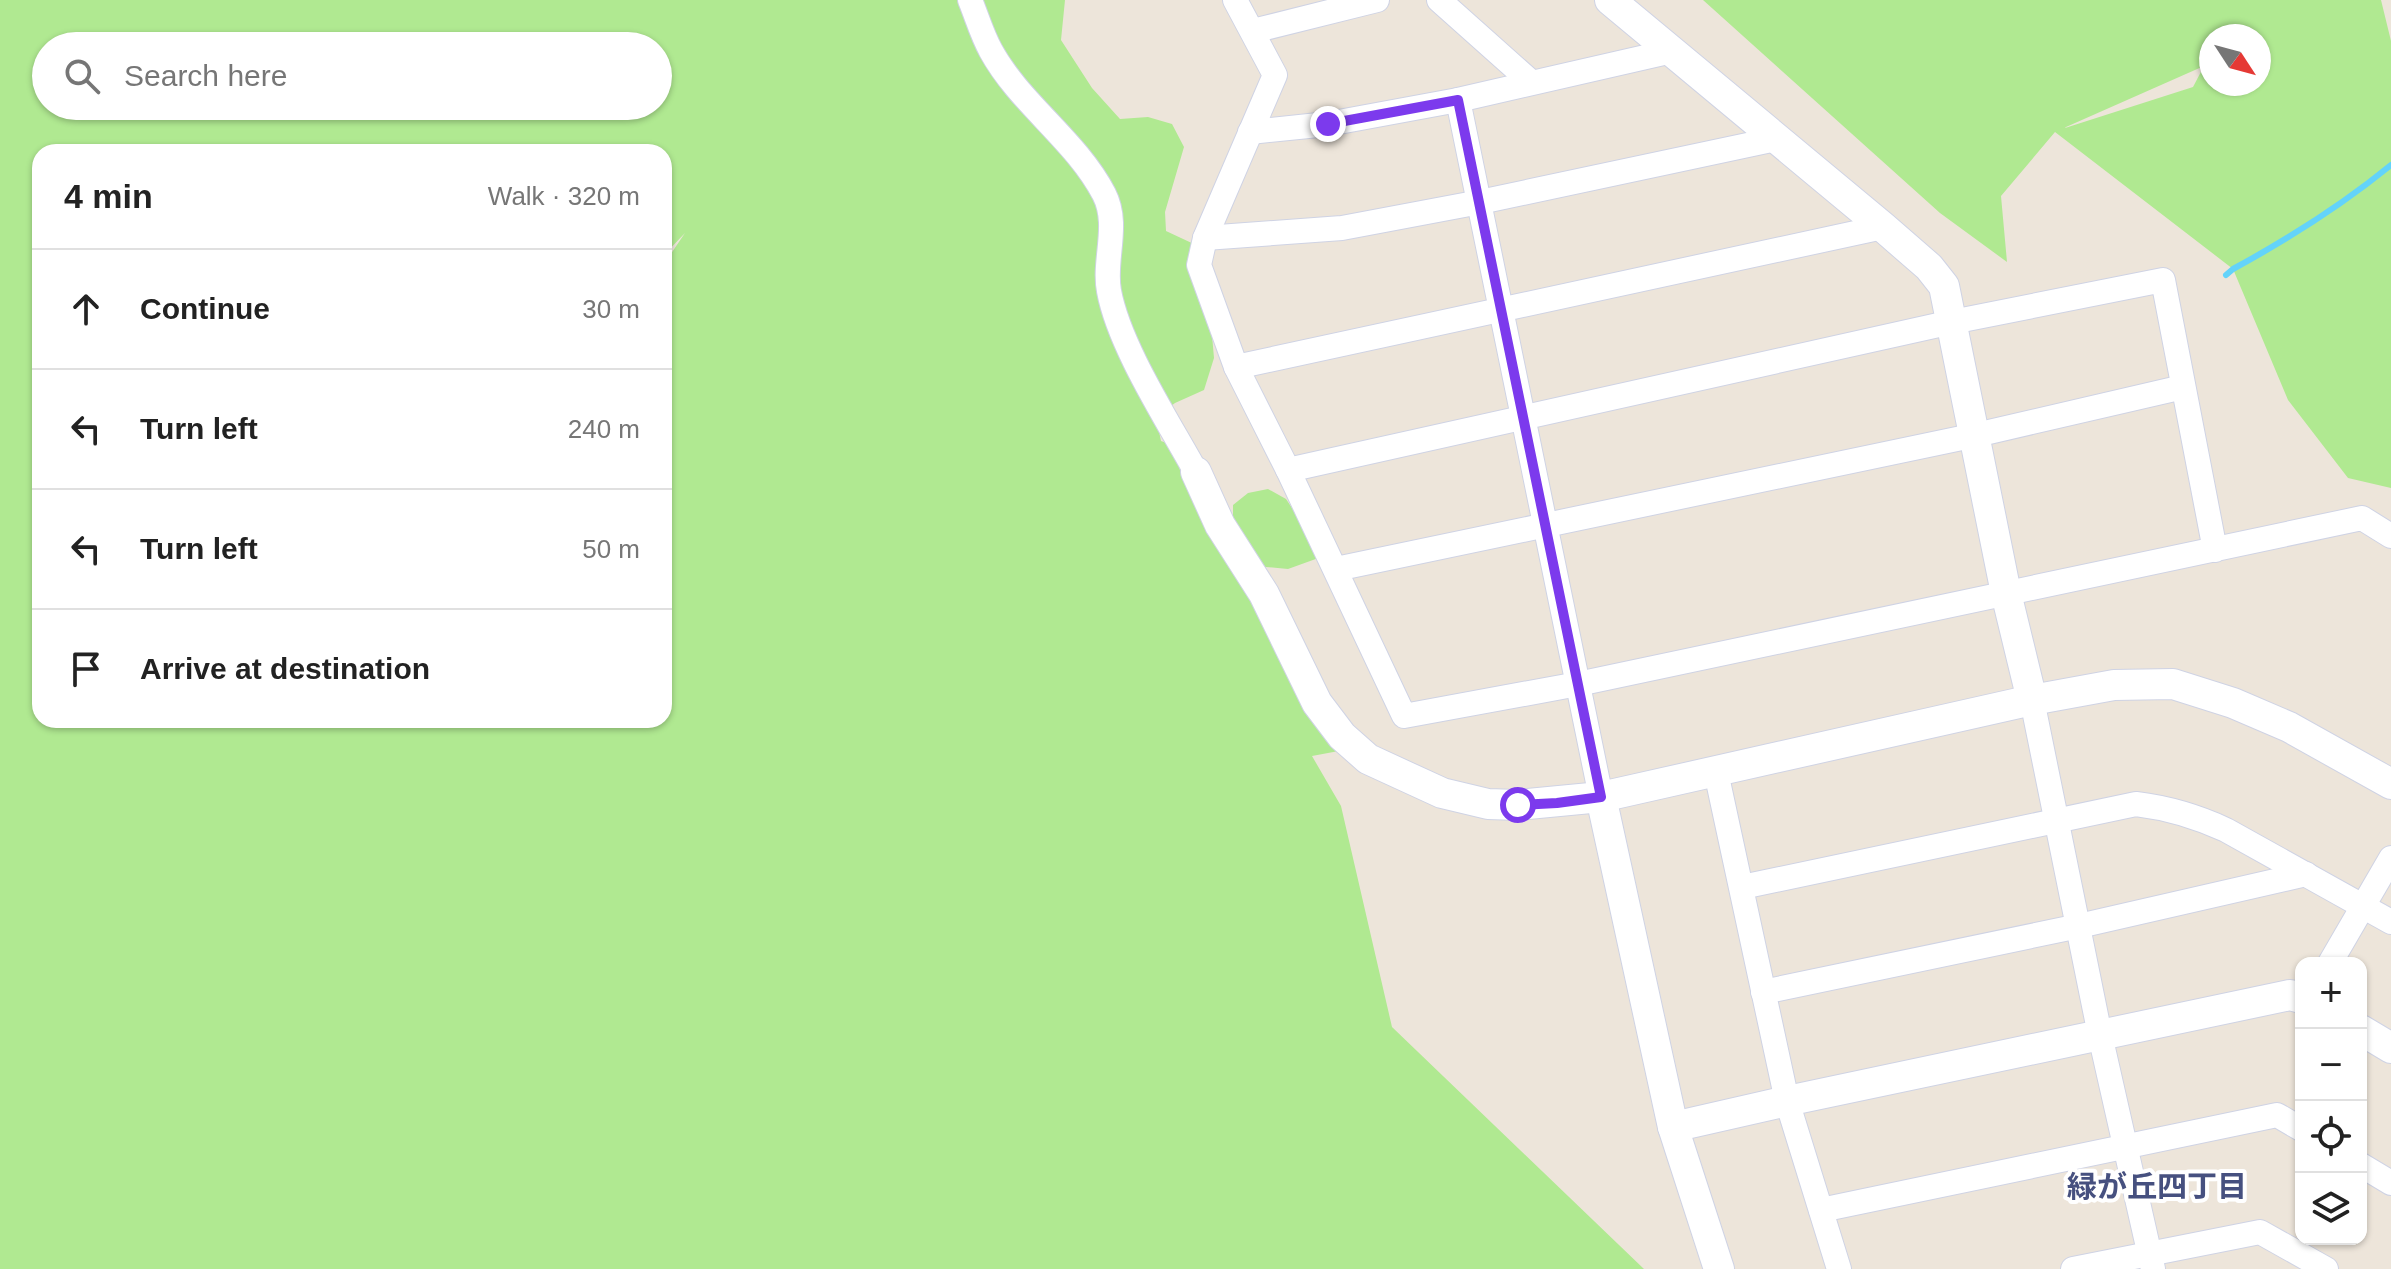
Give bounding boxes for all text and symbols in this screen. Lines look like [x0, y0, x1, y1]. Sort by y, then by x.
north arrow [2199, 24, 2271, 96]
search box [32, 32, 672, 120]
icon: search [60, 54, 104, 98]
text: Search here [124, 59, 287, 92]
route end [1310, 106, 1346, 142]
text: 4 min [64, 177, 153, 215]
text: Walk · 320 m [488, 181, 640, 211]
icon: ahead [64, 287, 108, 331]
text: Continue [140, 292, 270, 325]
text: 30 m [582, 294, 640, 324]
icon: left [64, 407, 108, 451]
text: Turn left [140, 412, 258, 445]
text: 240 m [568, 414, 640, 444]
icon: left [64, 527, 108, 571]
text: Turn left [140, 532, 258, 565]
text: 50 m [582, 534, 640, 564]
icon: arrive [64, 647, 108, 691]
text: Arrive at destination [140, 652, 430, 685]
route start [1500, 787, 1536, 823]
map controls [2295, 957, 2367, 1245]
button: + [2295, 957, 2367, 1029]
button: − [2295, 1029, 2367, 1101]
button: locate [2295, 1101, 2367, 1173]
district label: 緑が丘四丁目 [2067, 1170, 2247, 1203]
button: layers [2295, 1173, 2367, 1245]

